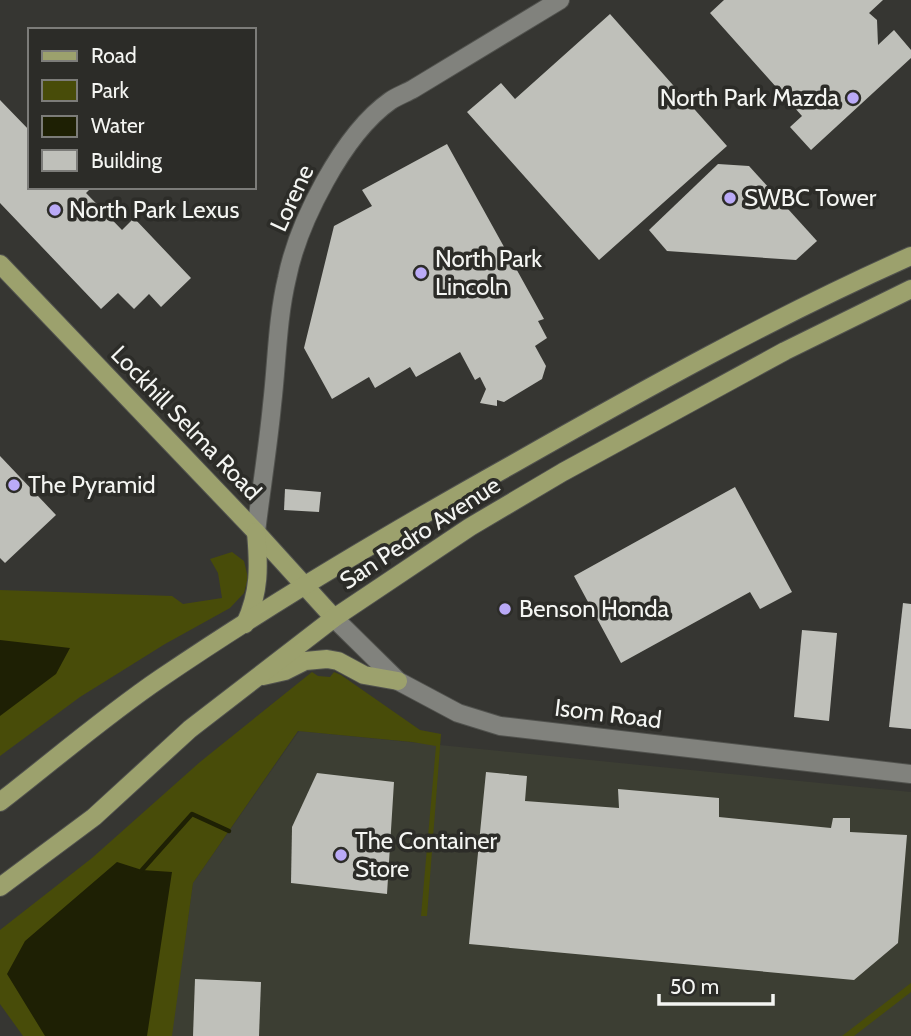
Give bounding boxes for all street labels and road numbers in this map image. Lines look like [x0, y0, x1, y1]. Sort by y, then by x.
street label: Lorene [264, 160, 320, 236]
street label: Lockhill Selma Road [105, 339, 267, 506]
street label: San Pedro Avenue [334, 470, 505, 595]
street label: Isom Road [553, 693, 663, 734]

